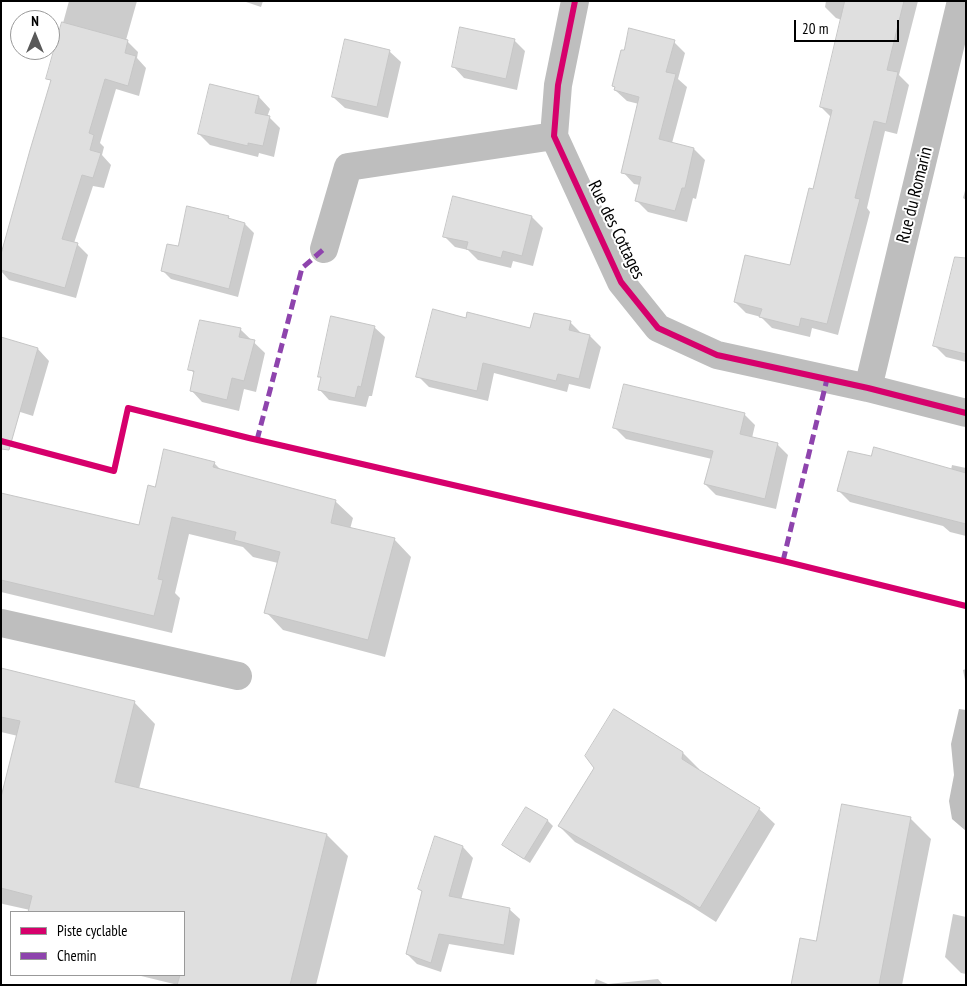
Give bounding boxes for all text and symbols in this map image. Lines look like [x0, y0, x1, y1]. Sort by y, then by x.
north arrow [10, 10, 60, 60]
scale bar [797, 10, 902, 42]
text: N [31, 12, 39, 30]
text: 20 m [802, 19, 828, 38]
street label: Rue du Romarin [893, 145, 937, 245]
street label: Rue des Cottages [583, 177, 649, 283]
legend [10, 911, 185, 976]
text: Piste cyclable [57, 921, 127, 940]
text: Chemin [57, 946, 96, 965]

